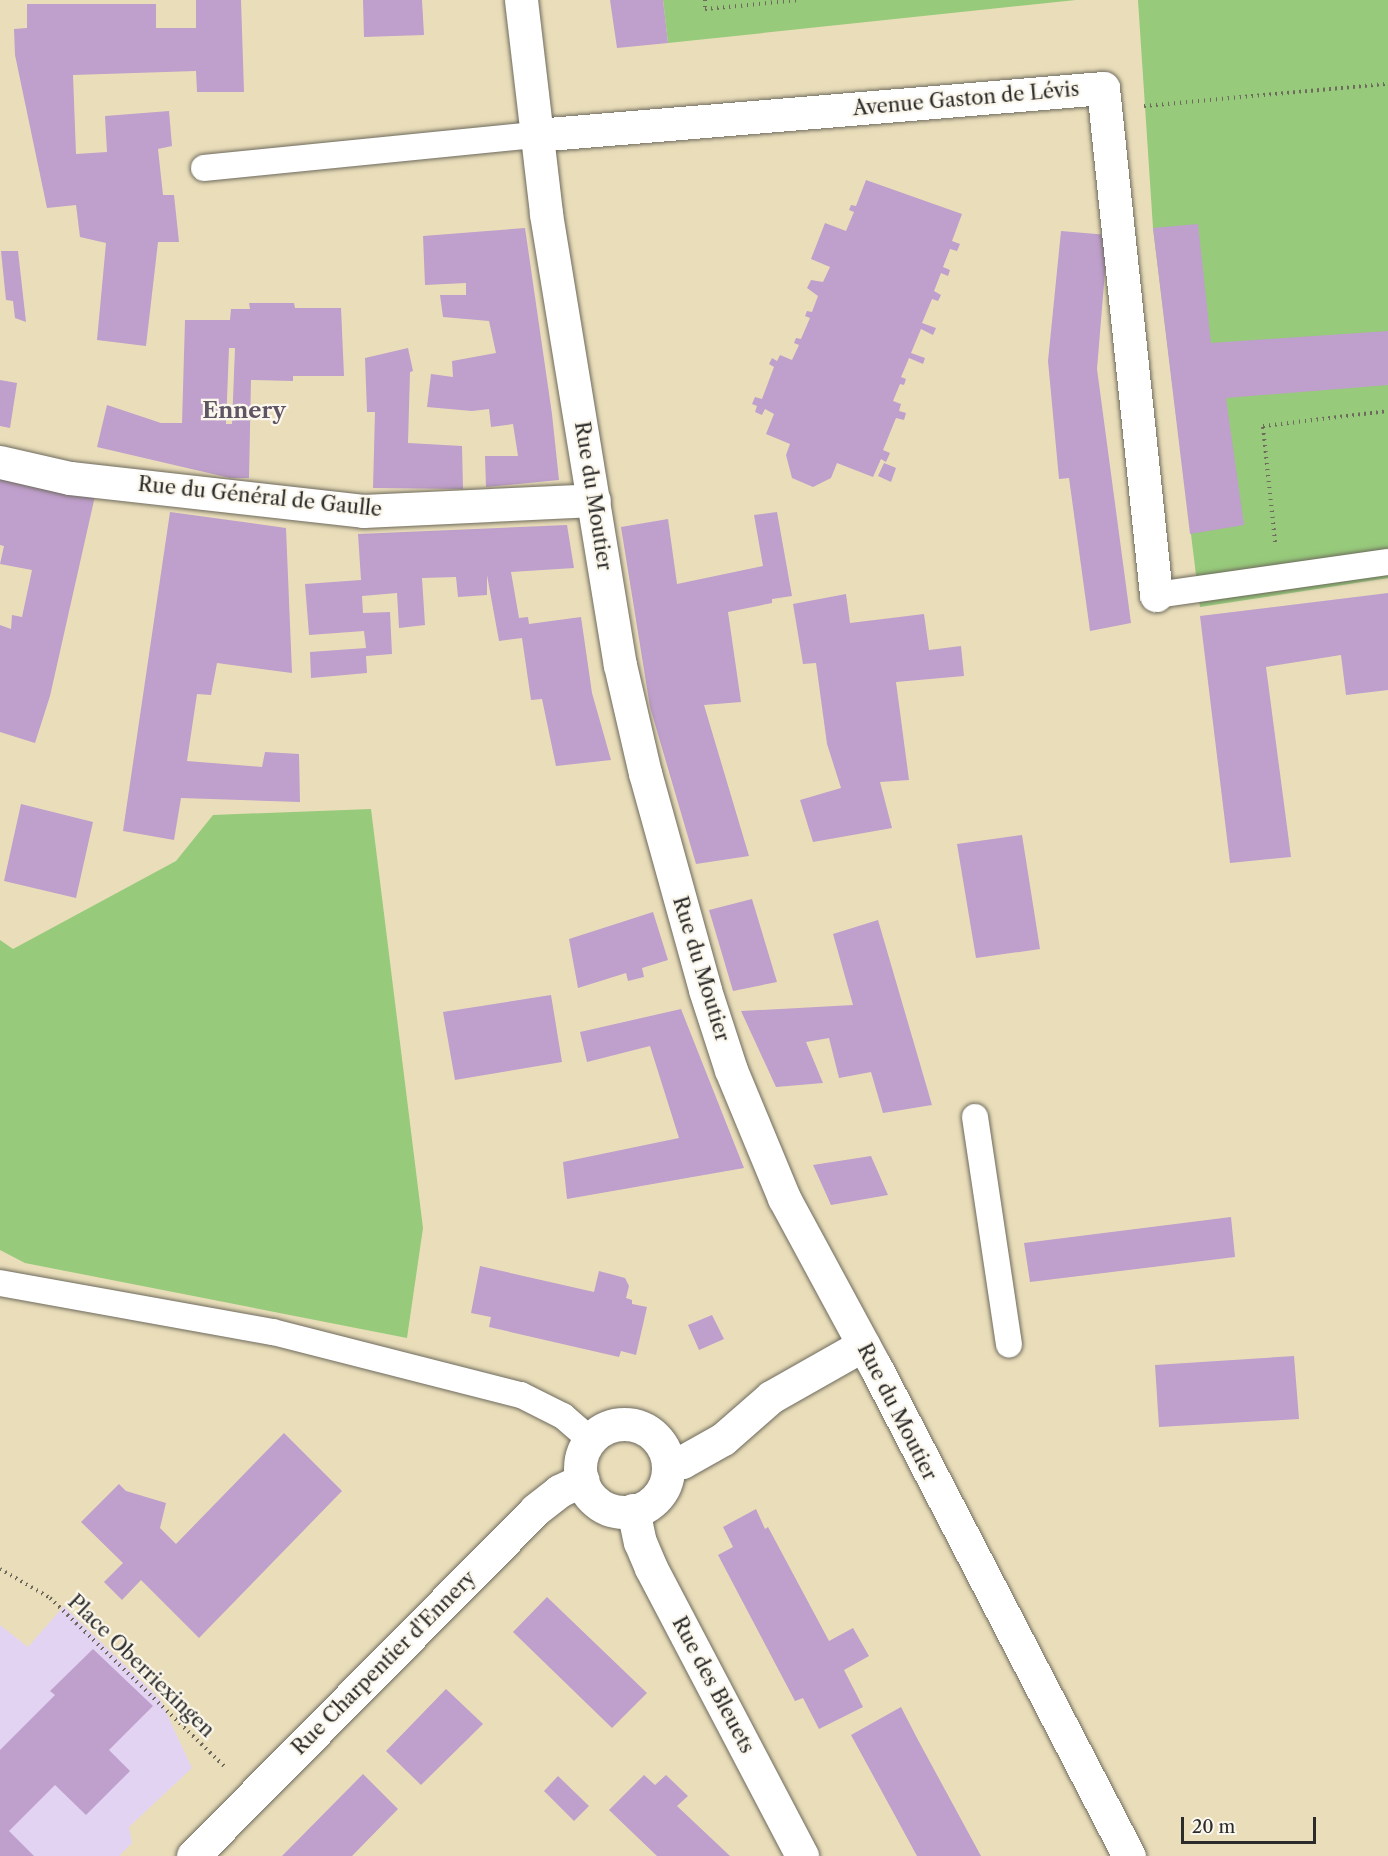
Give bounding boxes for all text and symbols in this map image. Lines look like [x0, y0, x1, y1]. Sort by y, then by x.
street label: Avenue Gaston de Lévis [852, 77, 1080, 121]
district label: Ennery [202, 398, 286, 424]
street label: Rue du Moutier [569, 420, 617, 572]
street label: Rue du Général de Gaulle [137, 472, 383, 522]
street label: Rue du Moutier [668, 894, 734, 1044]
street label: Rue du Moutier [852, 1340, 942, 1484]
street label: Rue Charpentier d'Ennery [287, 1566, 481, 1760]
street label: Place Oberriexingen [63, 1590, 219, 1742]
street label: Rue des Bleuets [667, 1613, 759, 1757]
scale bar [1184, 1805, 1319, 1843]
text: 20 m [1192, 1816, 1235, 1838]

